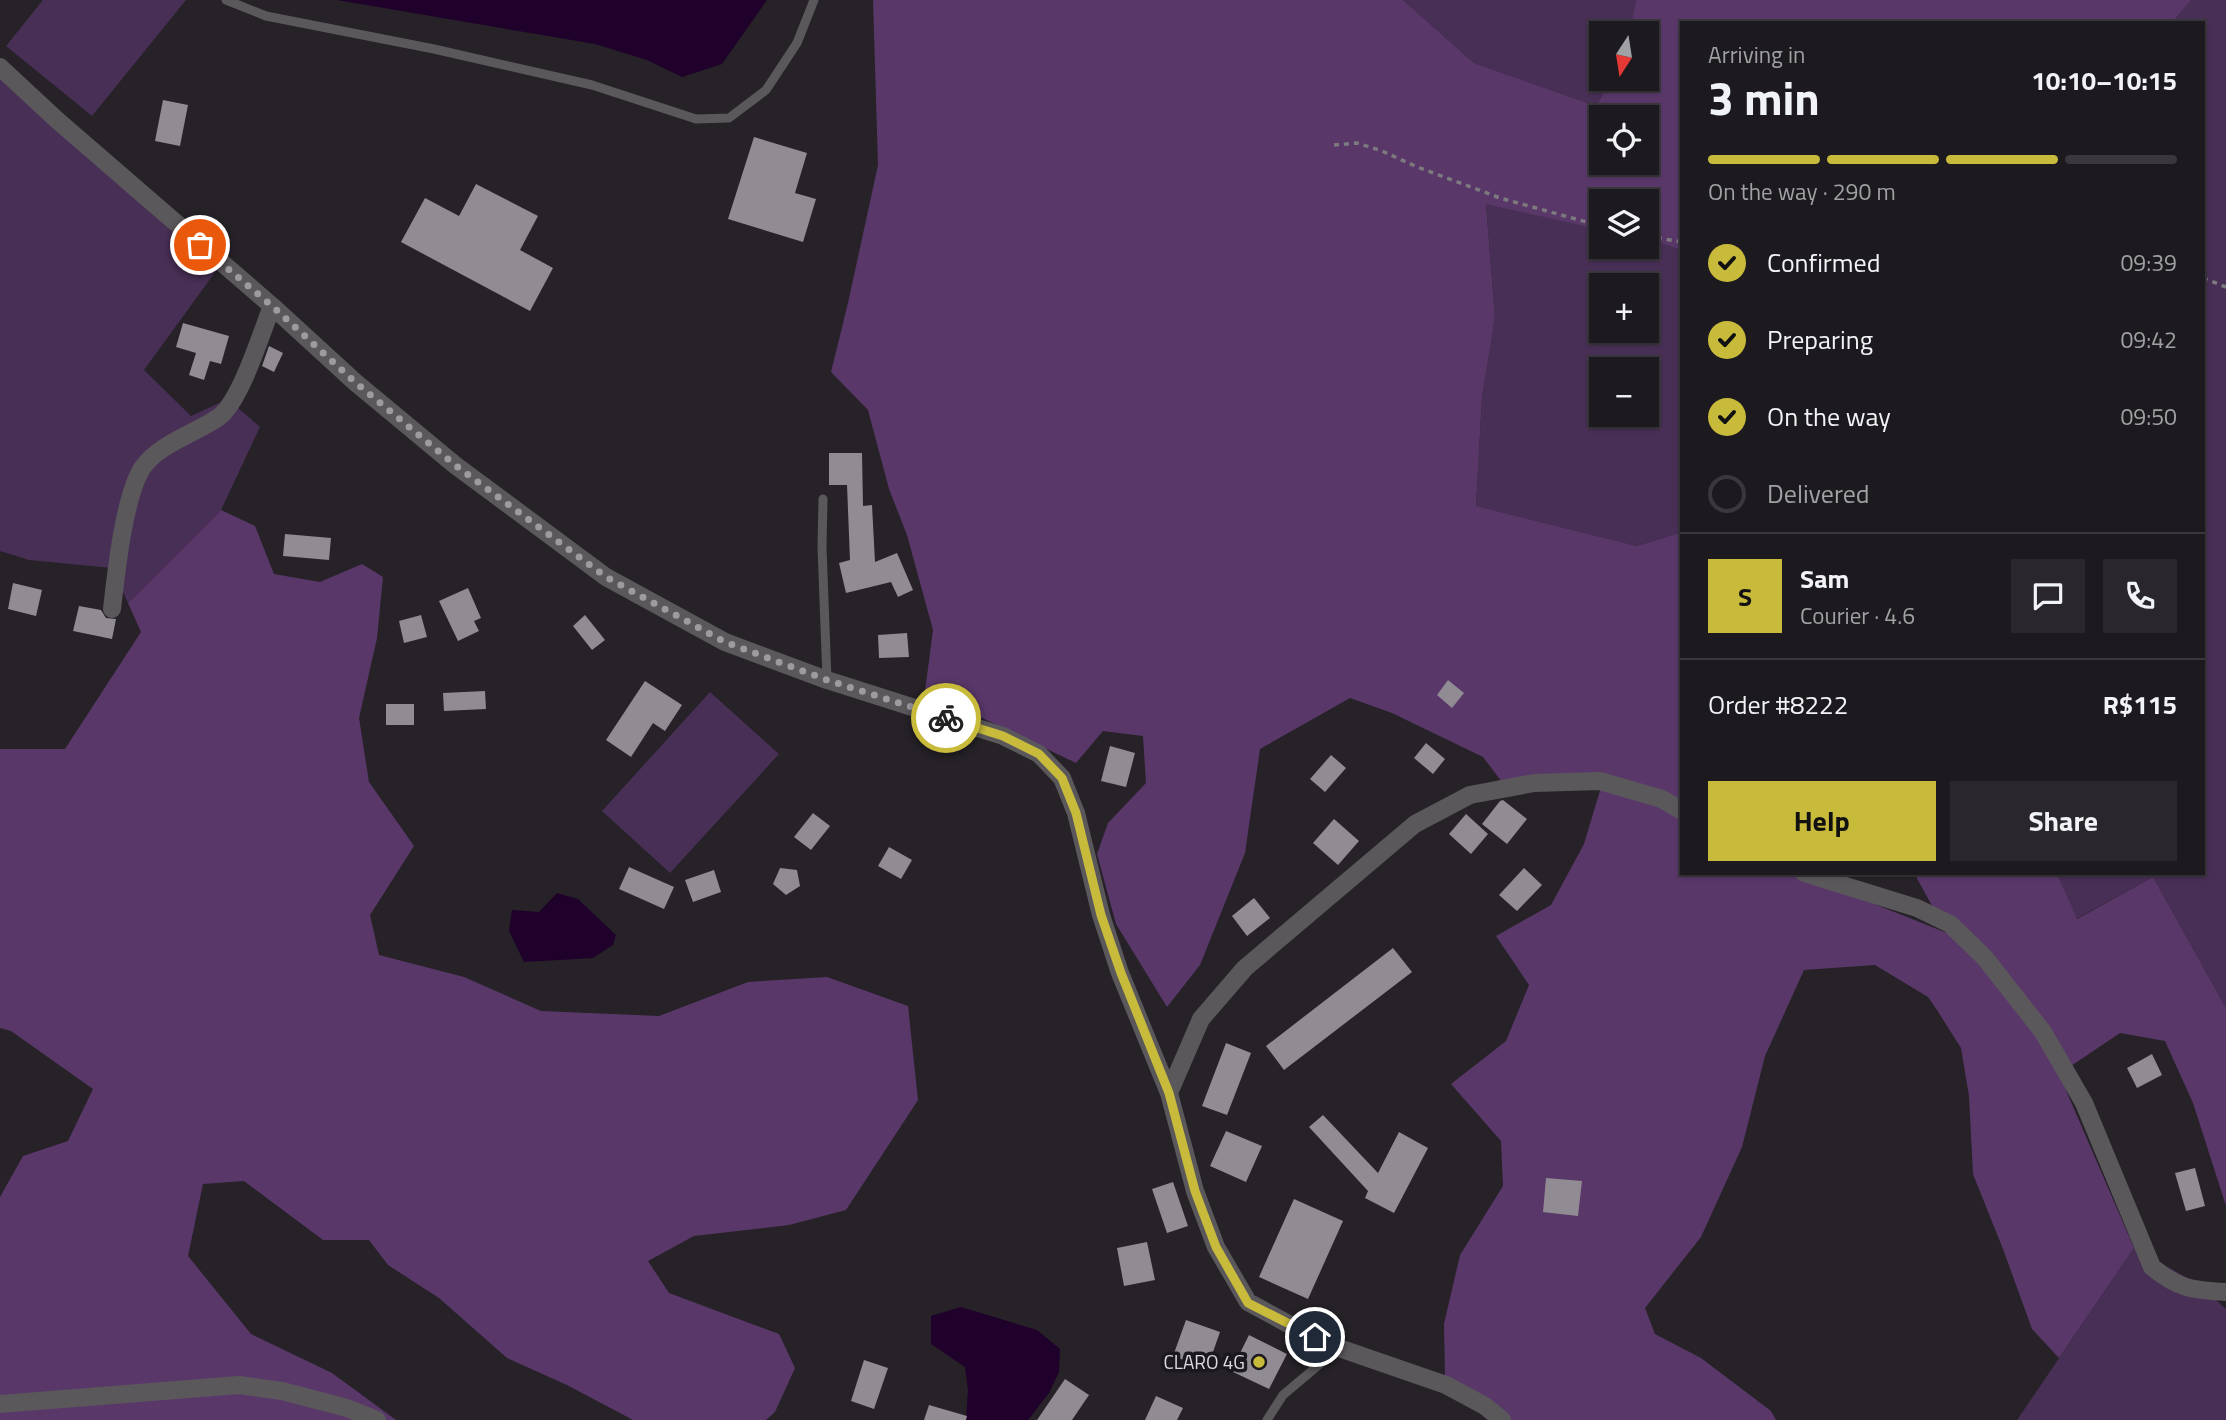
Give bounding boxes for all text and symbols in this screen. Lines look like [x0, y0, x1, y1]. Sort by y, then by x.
north arrow [1589, 21, 1659, 91]
map controls [1589, 21, 1659, 427]
text: Arriving in [1708, 37, 1805, 72]
text: 10:10–10:15 [2031, 61, 2177, 100]
text: 3 min [1708, 63, 1820, 133]
button: locate [1589, 105, 1659, 175]
text: On the way · 290 m [1708, 174, 1896, 209]
button: layers [1589, 189, 1659, 259]
pin [170, 215, 230, 275]
icon: bag [181, 226, 219, 264]
text: Confirmed [1767, 243, 1881, 282]
icon: check [1708, 244, 1746, 282]
text: 09:39 [2120, 245, 2177, 280]
button: + [1589, 273, 1659, 343]
text: Preparing [1767, 320, 1873, 359]
icon: check [1708, 321, 1746, 359]
text: 09:42 [2120, 322, 2177, 357]
button: − [1589, 357, 1659, 427]
text: On the way [1767, 397, 1891, 436]
icon: check [1708, 398, 1746, 436]
text: 09:50 [2120, 399, 2177, 434]
text: Delivered [1767, 474, 1870, 513]
text: Sam [1800, 559, 1849, 598]
button: chat [2011, 559, 2085, 633]
button: phone [2103, 559, 2177, 633]
text: S [1738, 577, 1752, 616]
text: Courier · 4.6 [1800, 598, 1915, 633]
courier [911, 683, 981, 753]
text: Order #8222 [1708, 685, 1848, 724]
text: R$115 [2103, 685, 2177, 724]
icon: bike [927, 699, 965, 737]
button: Help [1708, 781, 1936, 861]
button: Share [1950, 781, 2177, 861]
pin [1285, 1307, 1345, 1367]
icon: home [1296, 1318, 1334, 1356]
place label: CLARO 4G [1163, 1347, 1245, 1376]
marker: CLARO 4G [1251, 1354, 1267, 1370]

